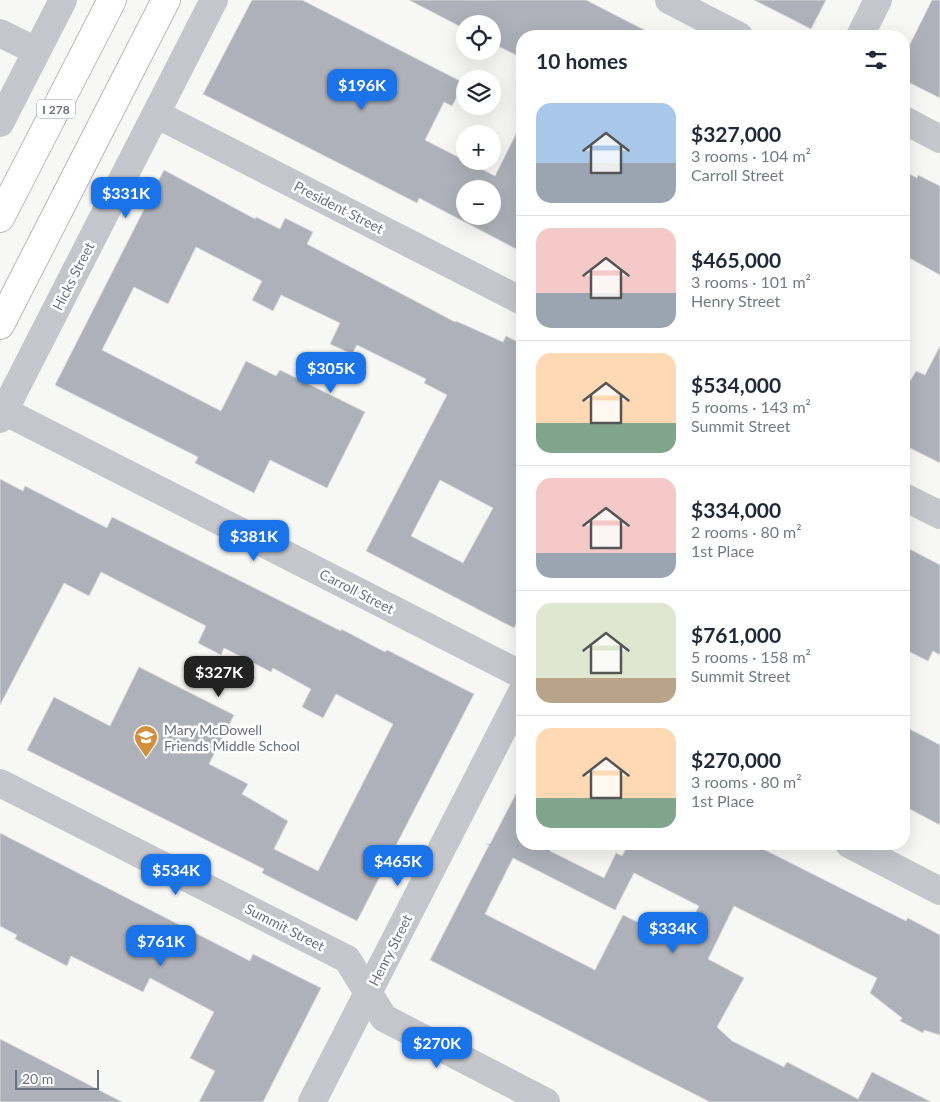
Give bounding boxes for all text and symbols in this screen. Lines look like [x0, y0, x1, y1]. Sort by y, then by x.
map controls [456, 15, 501, 225]
button: locate [456, 15, 501, 60]
icon: filters [862, 46, 890, 74]
text: 10 homes [536, 48, 627, 73]
pin: $196K [327, 68, 397, 111]
button: layers [456, 70, 501, 115]
text: $196K [338, 75, 386, 94]
road number: I 278 [37, 100, 75, 118]
text: $327,000 [691, 121, 781, 146]
icon: home [576, 123, 636, 183]
button: + [456, 125, 501, 170]
text: 3 rooms · 104 m² [691, 146, 811, 165]
text: Carroll Street [691, 165, 784, 184]
pin: $331K [91, 176, 161, 219]
street label: President Street [291, 177, 387, 237]
button: − [456, 180, 501, 225]
text: $331K [102, 183, 150, 202]
street label: Hicks Street [49, 239, 97, 313]
text: $465,000 [691, 247, 781, 272]
icon: home [576, 248, 636, 308]
text: 3 rooms · 101 m² [691, 272, 811, 291]
text: Henry Street [691, 291, 780, 310]
pin: $305K [296, 352, 366, 394]
text: $305K [307, 358, 355, 377]
text: $534,000 [691, 372, 781, 397]
icon: home [576, 373, 636, 433]
text: 5 rooms · 143 m² [691, 397, 811, 416]
text: Summit Street [691, 416, 791, 435]
text: $334,000 [691, 497, 781, 522]
icon: home [576, 498, 636, 558]
pin: $381K [219, 520, 289, 562]
text: 2 rooms · 80 m² [691, 522, 802, 541]
text: $381K [230, 526, 278, 545]
text: 1st Place [691, 541, 754, 560]
street label: Carroll Street [317, 565, 397, 617]
text: $761,000 [691, 622, 781, 647]
icon: home [576, 623, 636, 683]
text: 5 rooms · 158 m² [691, 647, 811, 666]
pin: $327K [184, 656, 254, 698]
text: $327K [195, 662, 243, 681]
text: Summit Street [691, 666, 791, 685]
place label: Mary McDowell Friends Middle School [164, 721, 300, 754]
school or university icon: Mary McDowell Friends Middle School [133, 724, 159, 758]
text: $270,000 [691, 747, 781, 772]
icon: home [576, 748, 636, 808]
text: 3 rooms · 80 m² [691, 772, 802, 791]
text: 1st Place [691, 791, 754, 810]
pin: $465K [363, 844, 433, 887]
text: $465K [374, 851, 422, 870]
pin: $534K [141, 854, 211, 896]
text: $534K [152, 860, 200, 879]
street label: Summit Street [242, 900, 328, 954]
street label: Henry Street [365, 911, 415, 989]
pin: $334K [638, 912, 708, 954]
text: $334K [649, 918, 697, 937]
pin: $761K [126, 924, 196, 967]
text: $761K [137, 931, 185, 950]
pin: $270K [402, 1026, 472, 1069]
text: $270K [413, 1033, 461, 1052]
scale bar [15, 1067, 99, 1090]
text: 20 m [22, 1070, 53, 1087]

